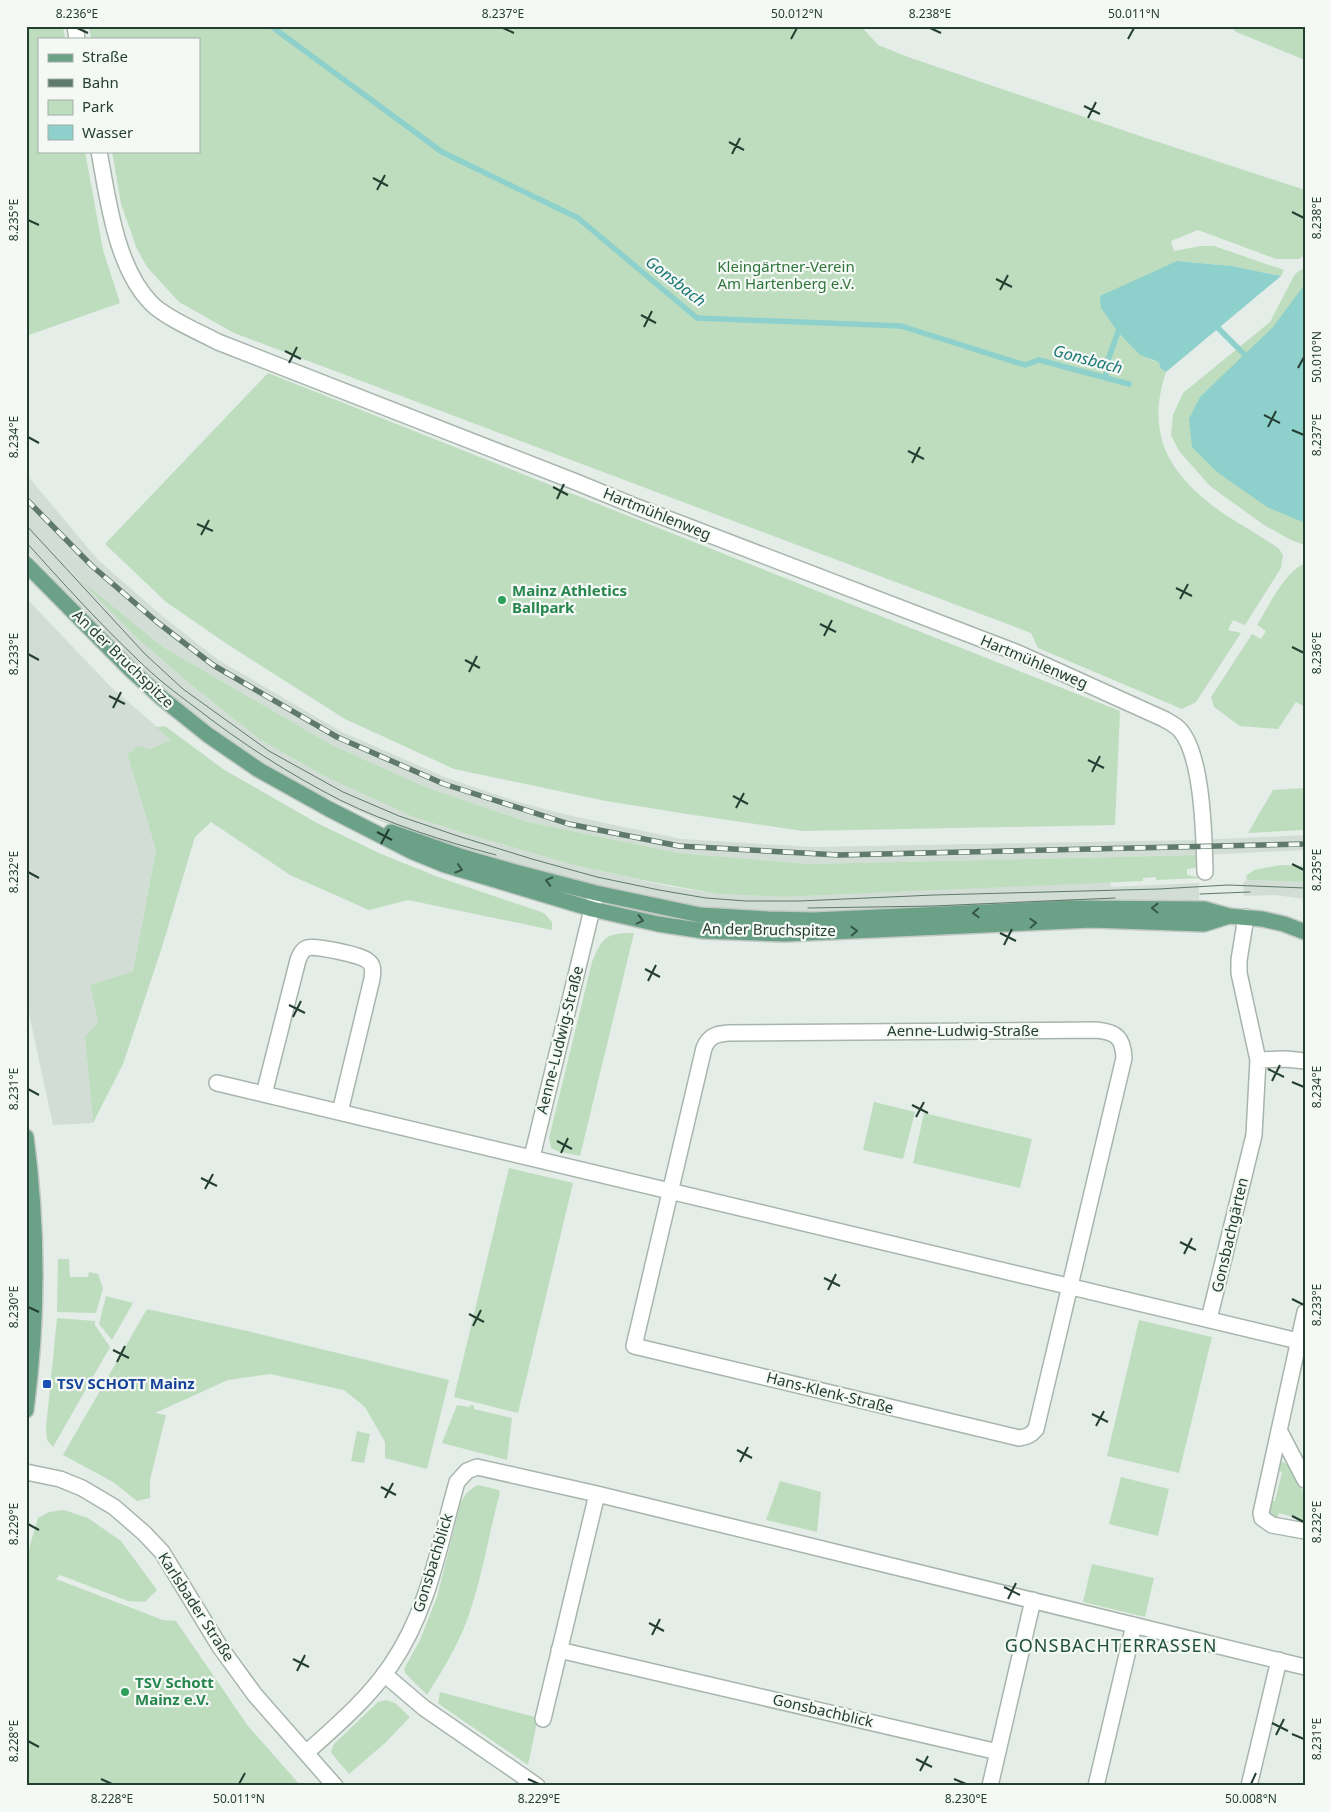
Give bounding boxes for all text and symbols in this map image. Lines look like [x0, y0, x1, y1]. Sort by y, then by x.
text: 8.236°E [56, 5, 98, 22]
text: 8.237°E [482, 5, 524, 22]
text: 50.012°N [771, 5, 823, 22]
text: 8.238°E [909, 5, 951, 22]
text: 50.011°N [1108, 5, 1160, 22]
legend [38, 38, 200, 152]
text: Straße [82, 46, 128, 66]
text: Bahn [82, 72, 119, 92]
text: Park [82, 96, 114, 116]
text: Wasser [82, 122, 133, 142]
text: 8.238°E [1308, 197, 1325, 239]
text: 8.235°E [5, 199, 22, 241]
water label: Gonsbach [641, 251, 711, 311]
park label: Kleingärtner-Verein Am Hartenberg e.V. [717, 256, 855, 293]
text: 50.010°N [1308, 331, 1325, 383]
water label: Gonsbach [1051, 339, 1125, 379]
text: 8.237°E [1308, 414, 1325, 456]
text: 8.234°E [5, 416, 22, 458]
street label: Hartmühlenweg [600, 482, 714, 544]
place label: Mainz Athletics Ballpark [512, 580, 627, 617]
marker: Mainz Athletics Ballpark [496, 594, 508, 606]
street label: An der Bruchspitze [69, 605, 179, 712]
street label: Hartmühlenweg [978, 629, 1091, 693]
text: 8.236°E [1308, 632, 1325, 674]
text: 8.233°E [5, 633, 22, 675]
text: 8.235°E [1308, 849, 1325, 891]
text: 8.232°E [5, 851, 22, 893]
one-way arrow [454, 863, 462, 873]
one-way arrow [545, 876, 553, 887]
one-way arrow [1151, 903, 1159, 913]
one-way arrow [971, 907, 979, 918]
one-way arrow [635, 914, 644, 925]
one-way arrow [1030, 917, 1038, 928]
street label: An der Bruchspitze [702, 918, 836, 940]
one-way arrow [850, 925, 858, 936]
street label: Aenne-Ludwig-Straße [531, 964, 587, 1116]
street label: Aenne-Ludwig-Straße [887, 1020, 1039, 1040]
text: 8.234°E [1308, 1066, 1325, 1108]
text: 8.231°E [5, 1068, 22, 1110]
street label: Gonsbachgärten [1206, 1175, 1252, 1294]
text: 8.233°E [1308, 1284, 1325, 1326]
text: 8.230°E [5, 1286, 22, 1328]
street label: Hans-Klenk-Straße [765, 1367, 896, 1418]
place label: TSV SCHOTT Mainz [57, 1373, 195, 1393]
marker: TSV SCHOTT Mainz [41, 1378, 53, 1390]
text: 8.232°E [1308, 1501, 1325, 1543]
text: 8.229°E [5, 1503, 22, 1545]
street label: Gonsbachblick [407, 1511, 457, 1615]
street label: Karlsbader Straße [154, 1548, 240, 1665]
district label: GONSBACHTERRASSEN [1005, 1633, 1217, 1657]
place label: TSV Schott Mainz e.V. [135, 1672, 214, 1709]
marker: TSV Schott Mainz e.V. [119, 1686, 131, 1698]
street label: Gonsbachblick [771, 1689, 876, 1731]
text: 8.231°E [1308, 1718, 1325, 1760]
text: 8.228°E [5, 1720, 22, 1762]
text: 8.228°E [91, 1790, 133, 1807]
text: 50.011°N [213, 1790, 265, 1807]
text: 8.229°E [518, 1790, 560, 1807]
text: 8.230°E [945, 1790, 987, 1807]
text: 50.008°N [1225, 1790, 1277, 1807]

